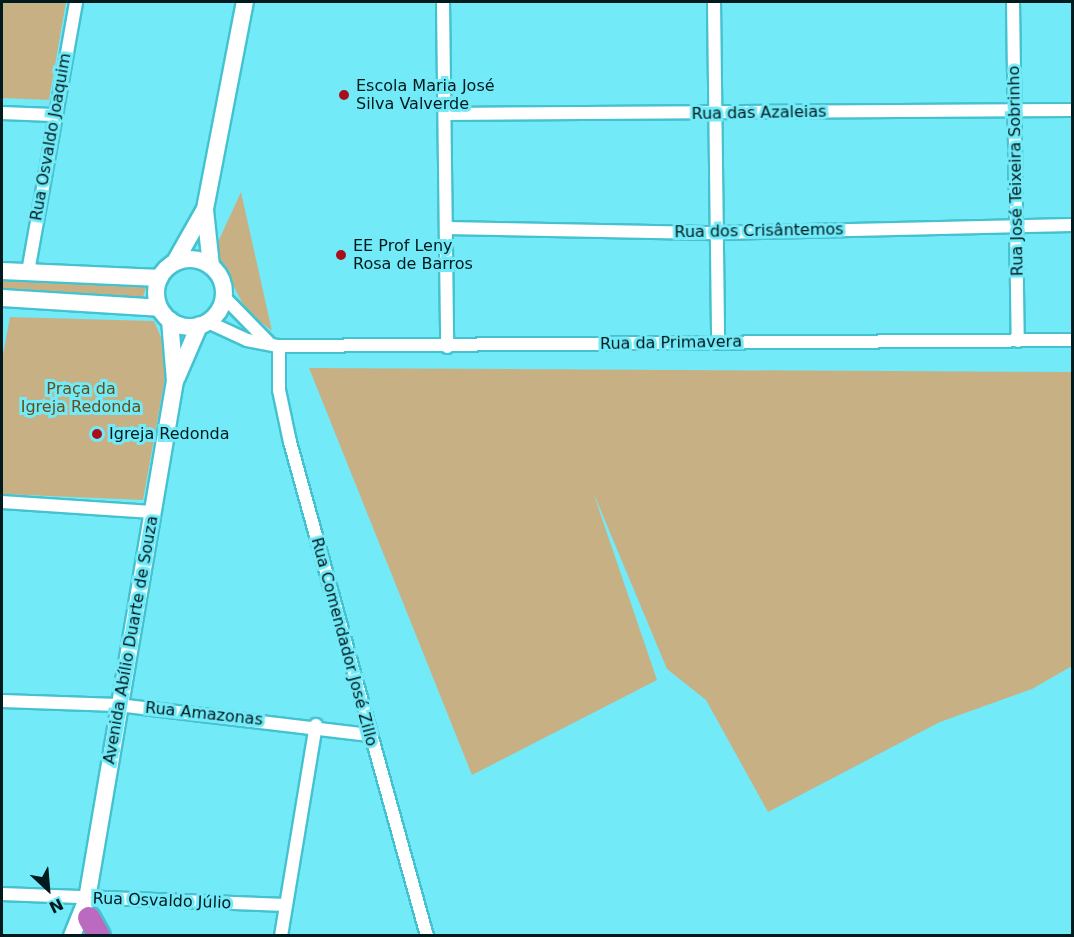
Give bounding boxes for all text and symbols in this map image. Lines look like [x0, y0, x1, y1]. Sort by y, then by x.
street label: Rua Osvaldo Joaquim [27, 52, 75, 222]
street label: Rua José Teixeira Sobrinho [1005, 66, 1027, 276]
place label: Escola Maria José Silva Valverde [356, 76, 495, 114]
marker: Escola Maria José Silva Valverde [337, 88, 351, 102]
street label: Rua das Azaleias [691, 102, 827, 124]
street label: Rua dos Crisântemos [674, 220, 844, 242]
place label: EE Prof Leny Rosa de Barros [353, 236, 473, 274]
marker: EE Prof Leny Rosa de Barros [334, 248, 348, 262]
street label: Rua da Primavera [600, 332, 742, 354]
park label: Praça da Igreja Redonda [21, 379, 141, 417]
place label: Igreja Redonda [109, 424, 230, 444]
marker: Igreja Redonda [90, 427, 104, 441]
street label: Avenida Abílio Duarte de Souza [100, 514, 162, 766]
street label: Rua Comendador José Zillo [307, 535, 381, 749]
street label: Rua Amazonas [144, 698, 264, 730]
north arrow [18, 859, 78, 919]
street label: Rua Osvaldo Júlio [92, 889, 232, 913]
text: N [46, 894, 66, 917]

